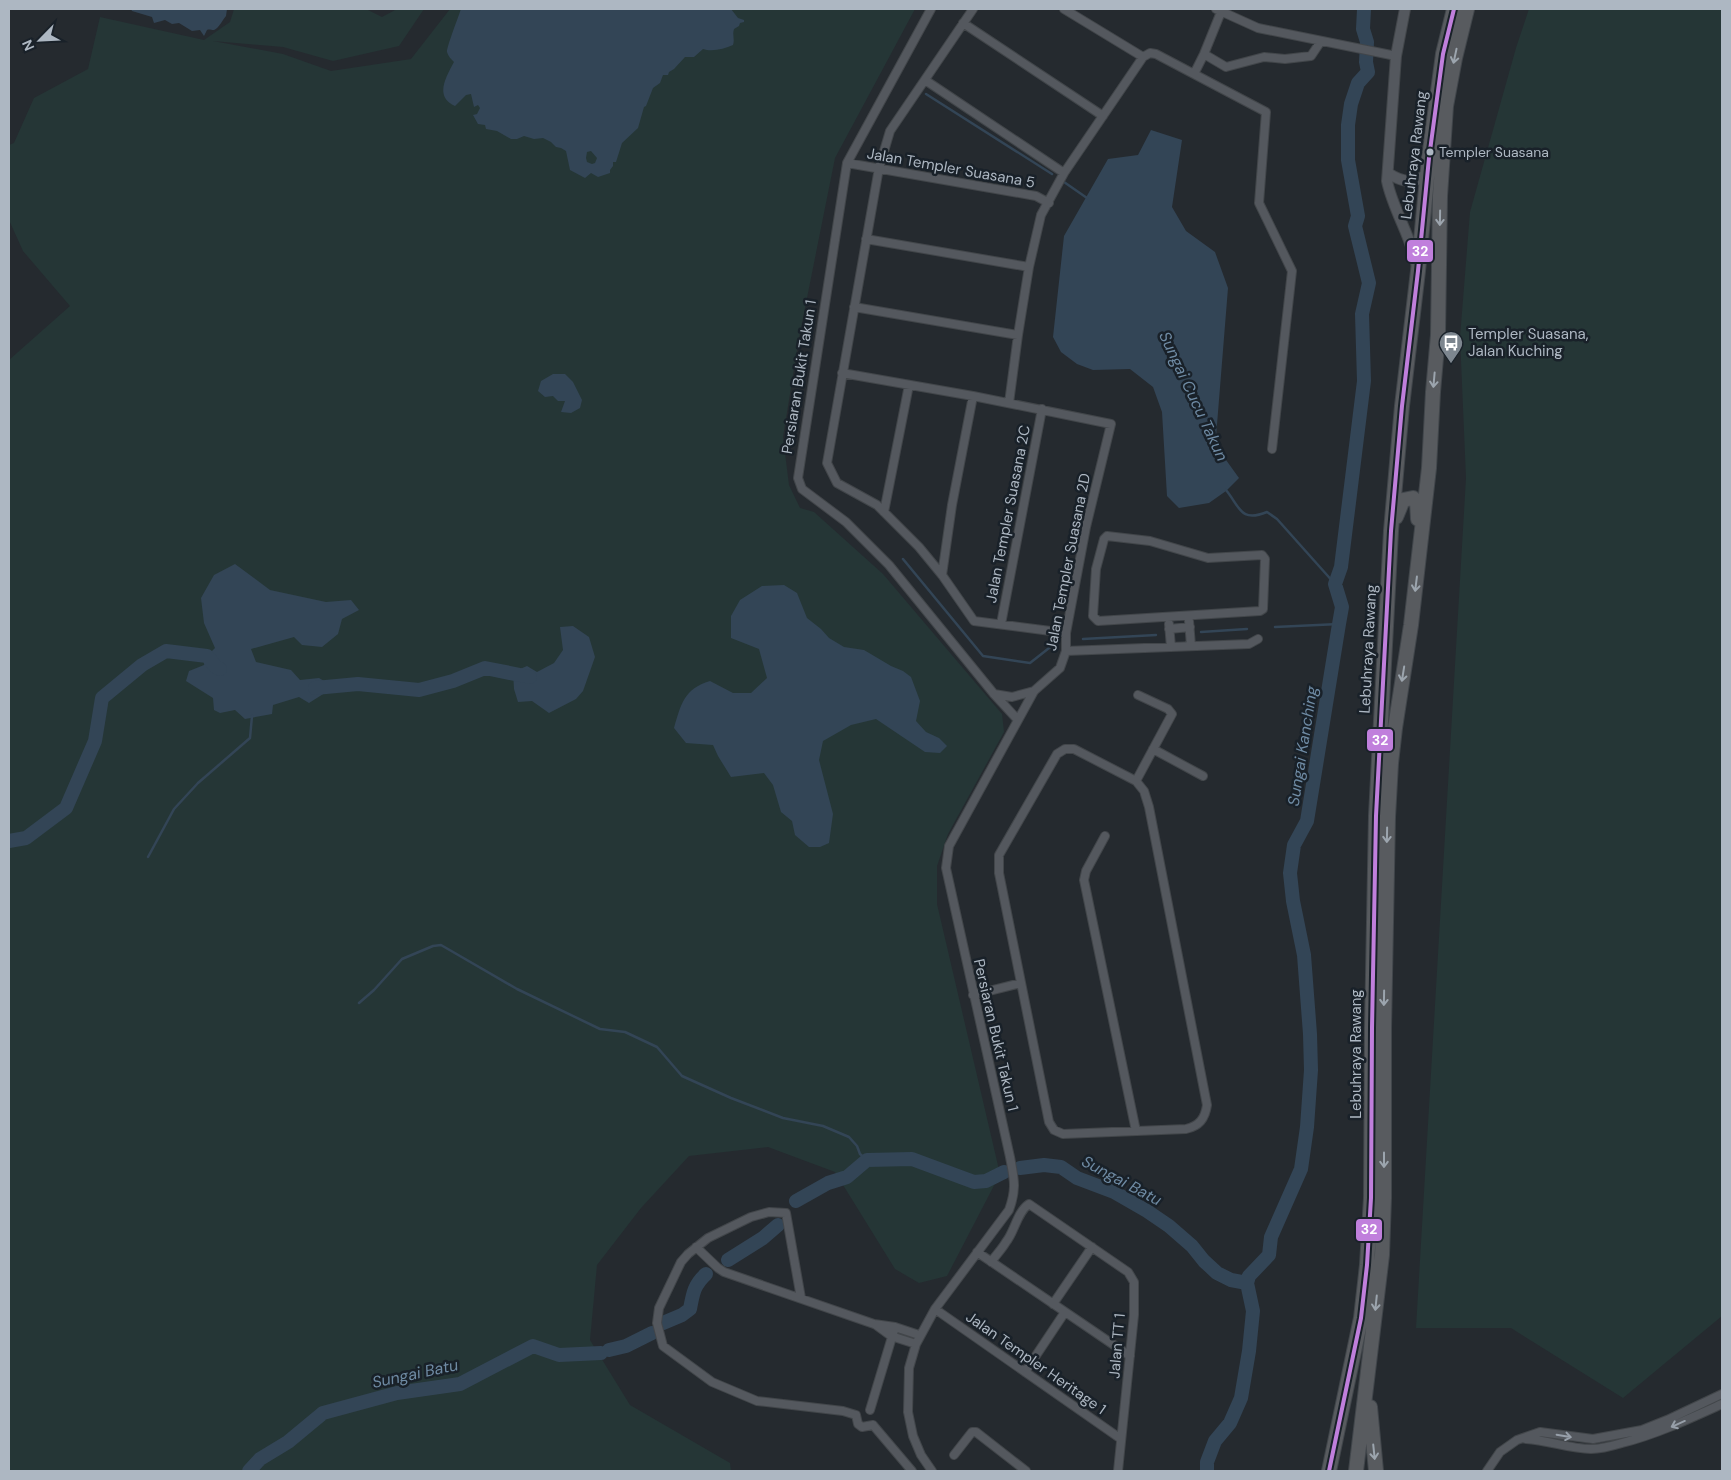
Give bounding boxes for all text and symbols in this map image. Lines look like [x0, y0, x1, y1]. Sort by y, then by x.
north arrow [15, 15, 65, 65]
text: N [18, 37, 38, 54]
one-way arrow [1450, 48, 1459, 64]
street label: Lebuhraya Rawang [1396, 90, 1432, 220]
street label: Jalan Templer Suasana 5 [865, 143, 1037, 193]
place label: Templer Suasana [1439, 143, 1549, 161]
marker: Templer Suasana [1425, 147, 1435, 157]
one-way arrow [1435, 209, 1445, 225]
line badge: 32 [1406, 239, 1434, 263]
text: 32 [1412, 242, 1428, 260]
street label: Persiaran Bukit Takun 1 [777, 299, 821, 455]
place label: Templer Suasana, Jalan Kuching [1468, 324, 1589, 361]
water label: Sungai Cucu Takun [1154, 328, 1233, 464]
bus stop icon: Templer Suasana, Jalan Kuching [1438, 330, 1464, 364]
one-way arrow [1429, 372, 1439, 388]
street label: Jalan Templer Suasana 2C [981, 423, 1035, 605]
street label: Jalan Templer Suasana 2D [1041, 472, 1095, 652]
one-way arrow [1411, 576, 1421, 592]
street label: Lebuhraya Rawang [1355, 584, 1381, 714]
one-way arrow [1398, 665, 1408, 681]
water label: Sungai Kanching [1283, 683, 1323, 808]
line badge: 32 [1366, 728, 1394, 752]
text: 32 [1372, 731, 1388, 749]
one-way arrow [1382, 826, 1392, 843]
street label: Persiaran Bukit Takun 1 [969, 957, 1023, 1113]
street label: Lebuhraya Rawang [1346, 989, 1366, 1119]
one-way arrow [1379, 989, 1389, 1005]
water label: Sungai Batu [1078, 1151, 1165, 1210]
one-way arrow [1379, 1152, 1389, 1168]
line badge: 32 [1355, 1218, 1383, 1242]
text: 32 [1361, 1220, 1377, 1238]
one-way arrow [1371, 1295, 1381, 1311]
street label: Jalan Templer Heritage 1 [962, 1307, 1110, 1419]
street label: Jalan TT 1 [1104, 1313, 1130, 1379]
water label: Sungai Batu [370, 1354, 460, 1393]
one-way arrow [1671, 1420, 1686, 1429]
one-way arrow [1556, 1431, 1572, 1441]
one-way arrow [1369, 1444, 1379, 1460]

